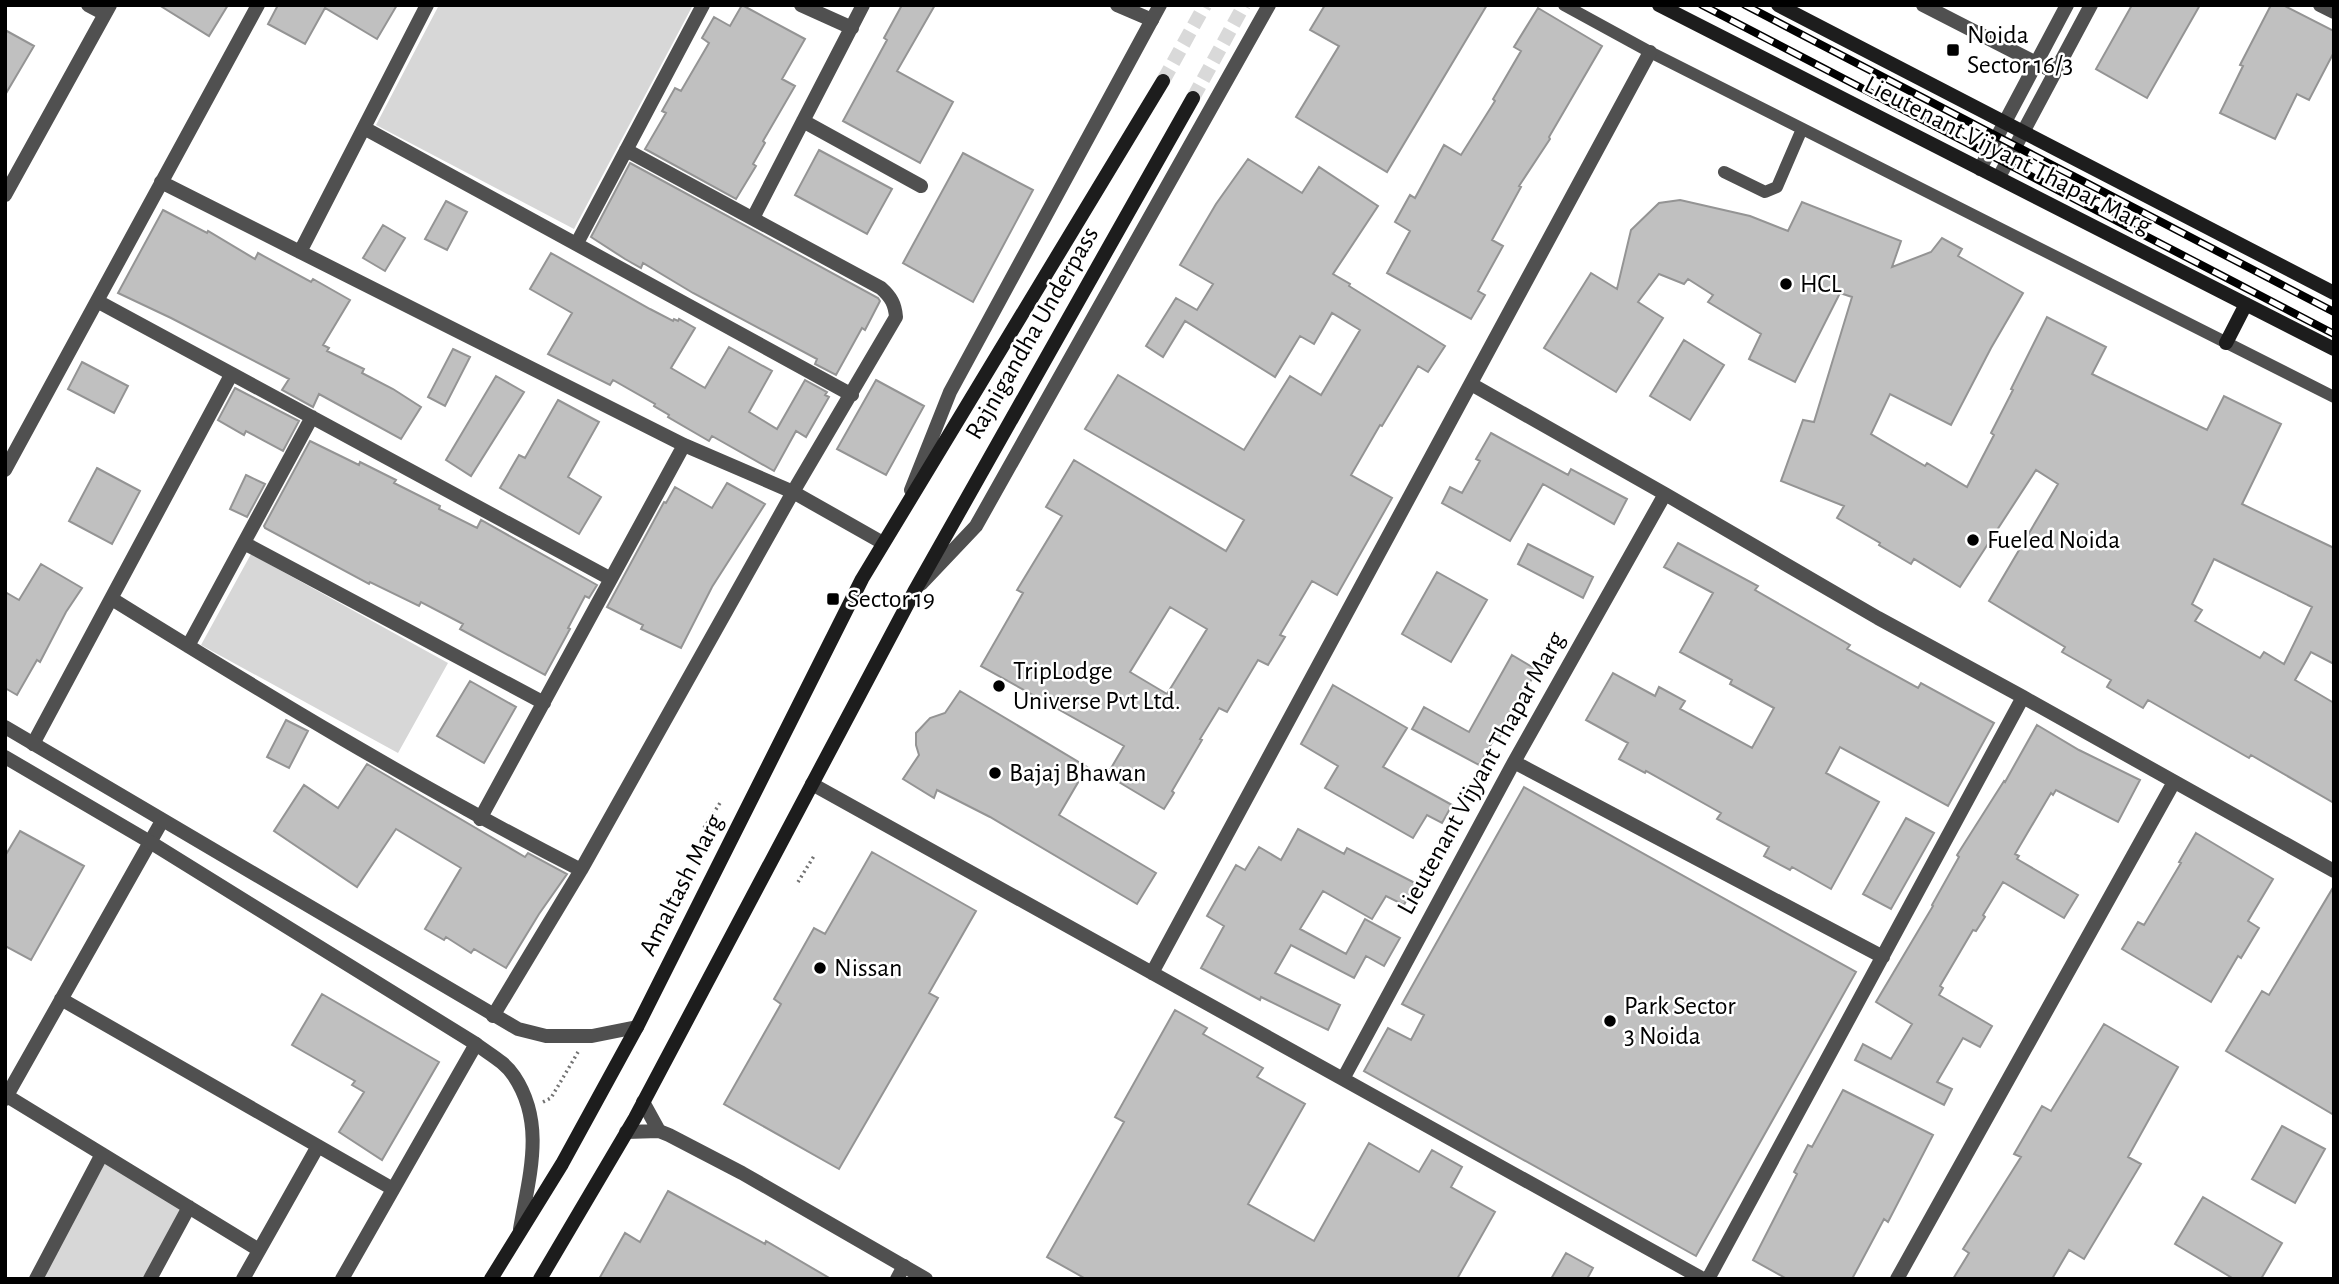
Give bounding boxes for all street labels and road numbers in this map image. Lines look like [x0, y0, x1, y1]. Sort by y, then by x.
street label: Lieutenant Vijyant Thapar Marg [1860, 71, 2156, 239]
street label: Rajnigandha Underpass [961, 222, 1103, 444]
street label: Lieutenant Vijyant Thapar Marg [1392, 627, 1570, 919]
street label: Amaltash Marg [634, 810, 728, 960]

